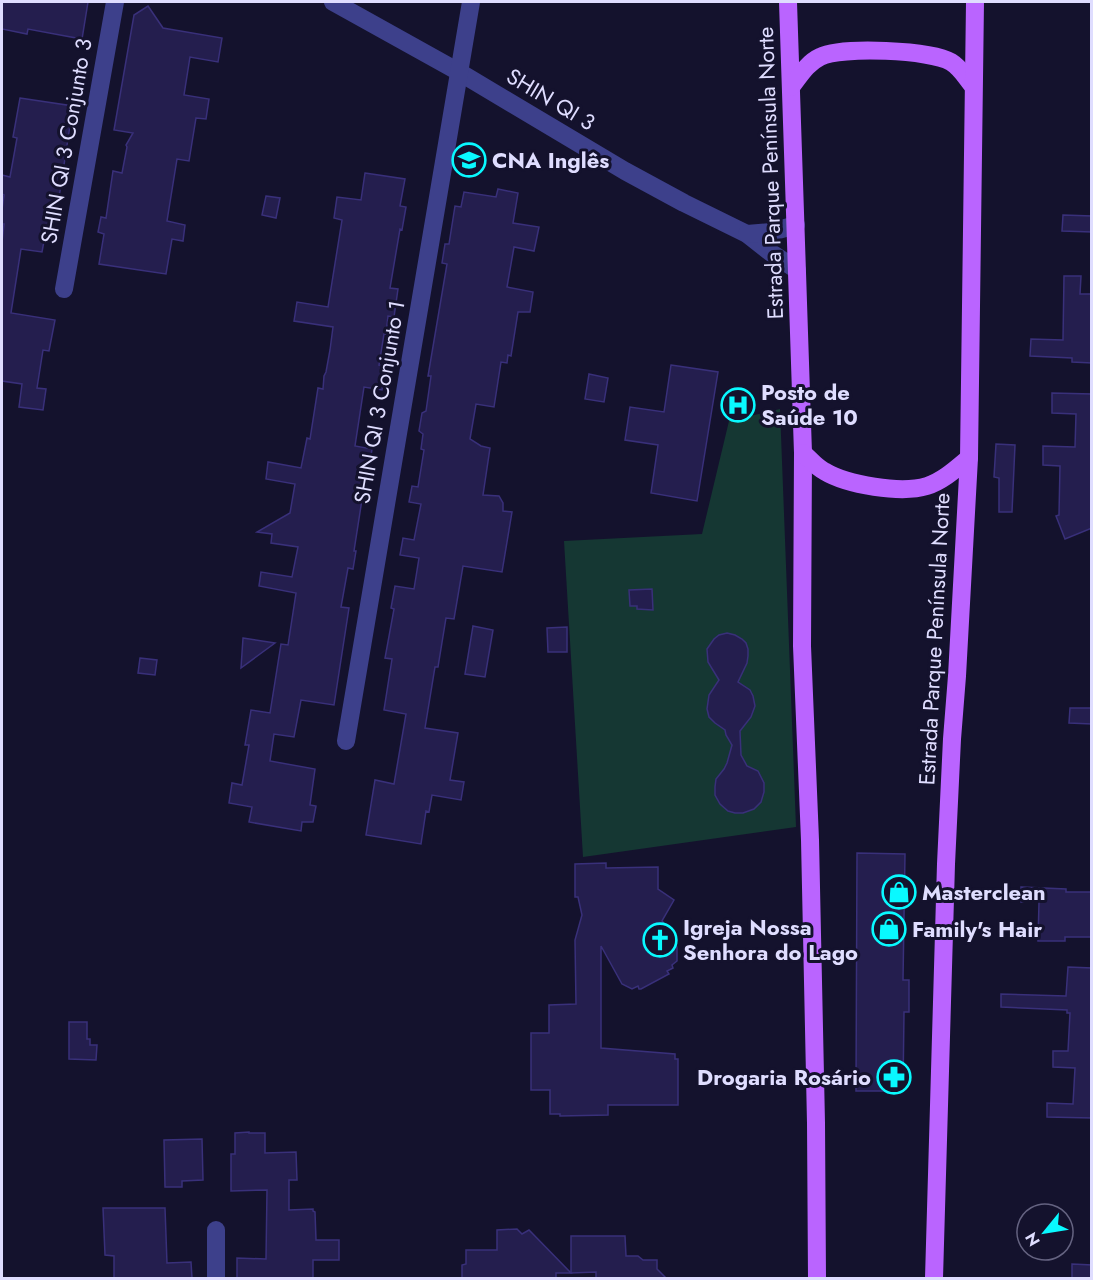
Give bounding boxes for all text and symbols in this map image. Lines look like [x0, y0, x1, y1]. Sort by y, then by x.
street label: Estrada Parque Península Norte [749, 26, 791, 320]
street label: SHIN QI 3 Conjunto 3 [32, 36, 100, 246]
street label: SHIN QI 3 [501, 60, 601, 138]
school or university icon: CNA Inglês [451, 142, 487, 178]
place label: CNA Inglês [492, 144, 609, 176]
street label: SHIN QI 3 Conjunto 1 [345, 298, 413, 506]
place label: Posto de Saúde 10 [761, 376, 858, 433]
hospital icon: Posto de Saúde 10 [720, 387, 756, 423]
street label: Estrada Parque Península Norte [910, 492, 958, 786]
shop icon: Masterclean [881, 874, 917, 910]
place label: Masterclean [922, 876, 1046, 908]
place label: Igreja Nossa Senhora do Lago [683, 911, 858, 968]
shop icon: Family's Hair [871, 911, 907, 947]
place label: Family's Hair [912, 913, 1042, 945]
church icon: Igreja Nossa Senhora do Lago [642, 922, 678, 958]
pharmacy icon: Drogaria Rosário [876, 1059, 912, 1095]
place label: Drogaria Rosário [697, 1061, 871, 1093]
north arrow [1015, 1202, 1075, 1262]
text: N [1019, 1228, 1046, 1251]

